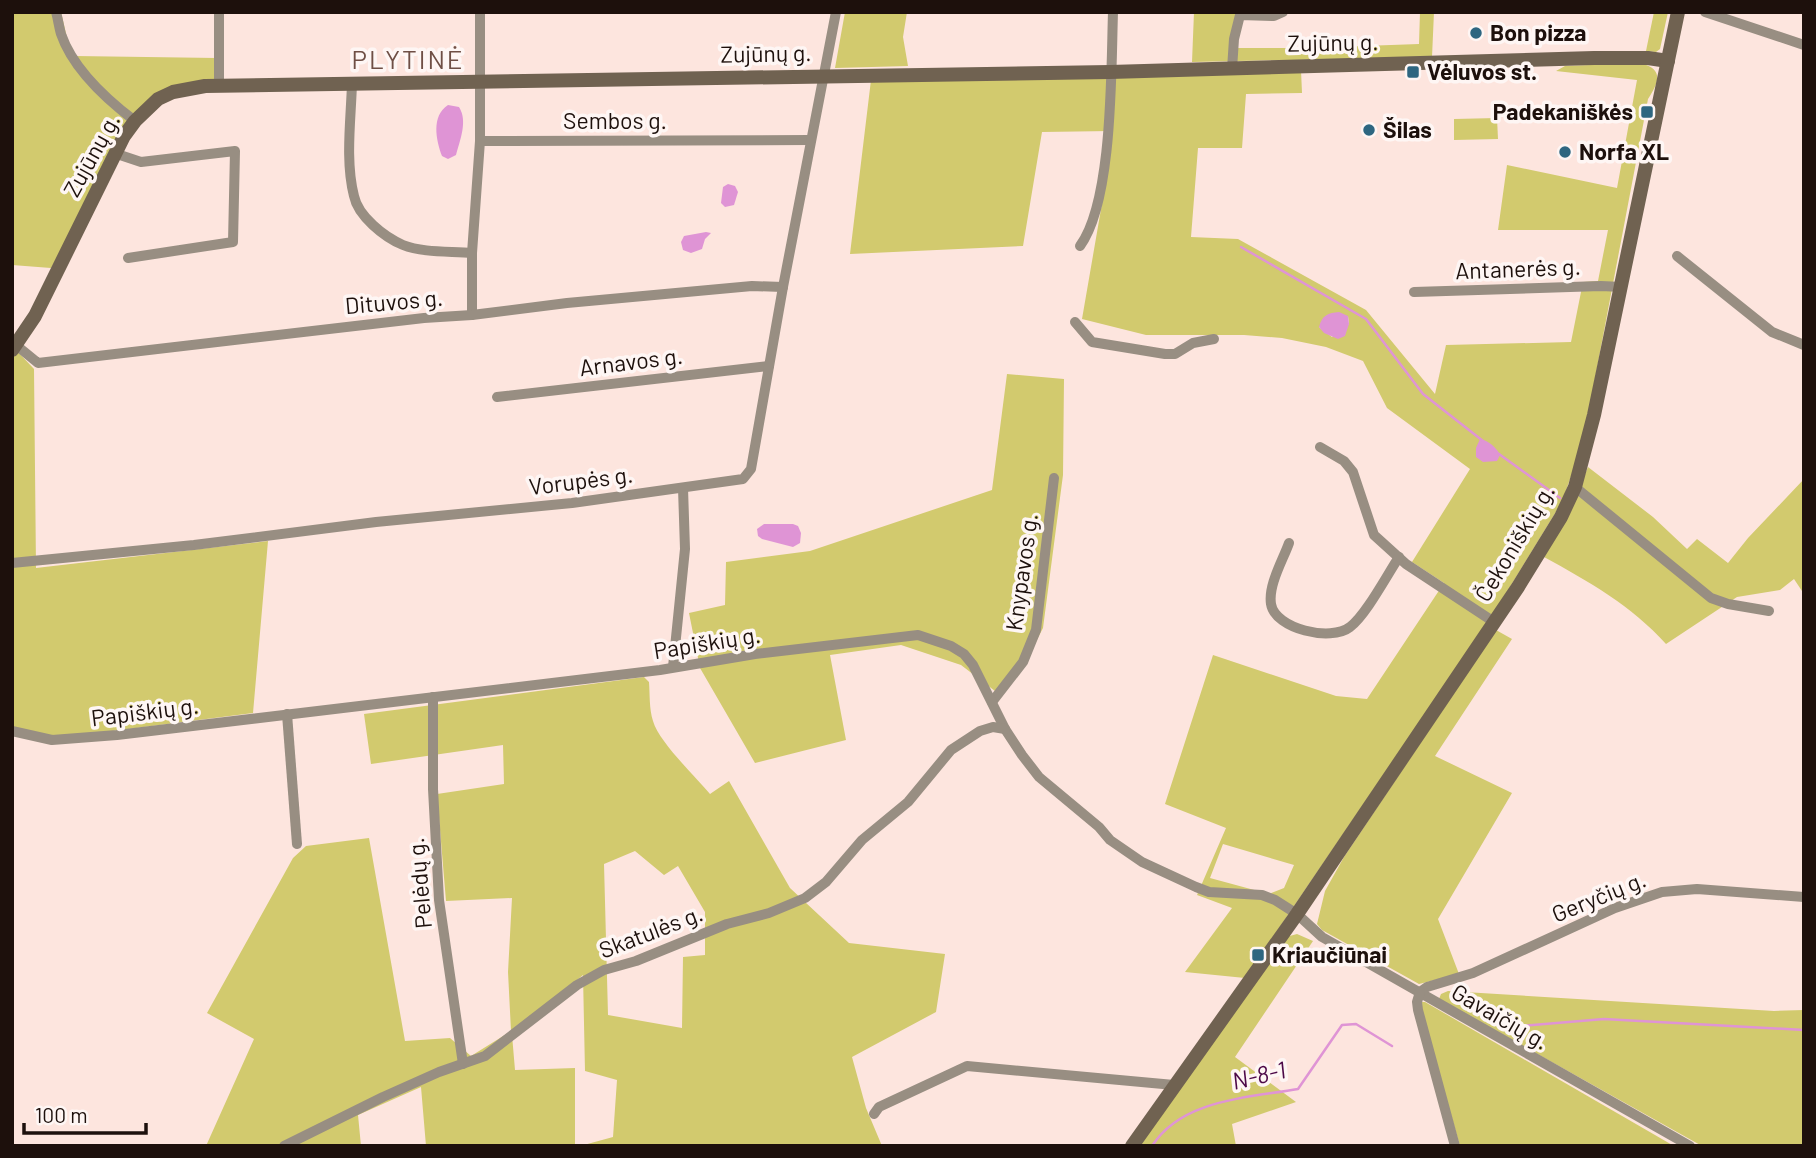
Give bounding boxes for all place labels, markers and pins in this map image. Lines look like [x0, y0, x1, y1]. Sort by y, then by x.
place label: Bon pizza [1490, 18, 1587, 46]
marker: Bon pizza [1468, 25, 1484, 41]
place label: Vėluvos st. [1427, 57, 1537, 85]
marker: Vėluvos st. [1405, 64, 1421, 80]
place label: Padekaniškės [1493, 97, 1633, 125]
marker: Padekaniškės [1639, 104, 1655, 120]
place label: Šilas [1383, 115, 1432, 143]
marker: Šilas [1361, 122, 1377, 138]
place label: Norfa XL [1579, 137, 1669, 165]
marker: Norfa XL [1557, 144, 1573, 160]
place label: Kriaučiūnai [1272, 940, 1387, 968]
marker: Kriaučiūnai [1250, 947, 1266, 963]

